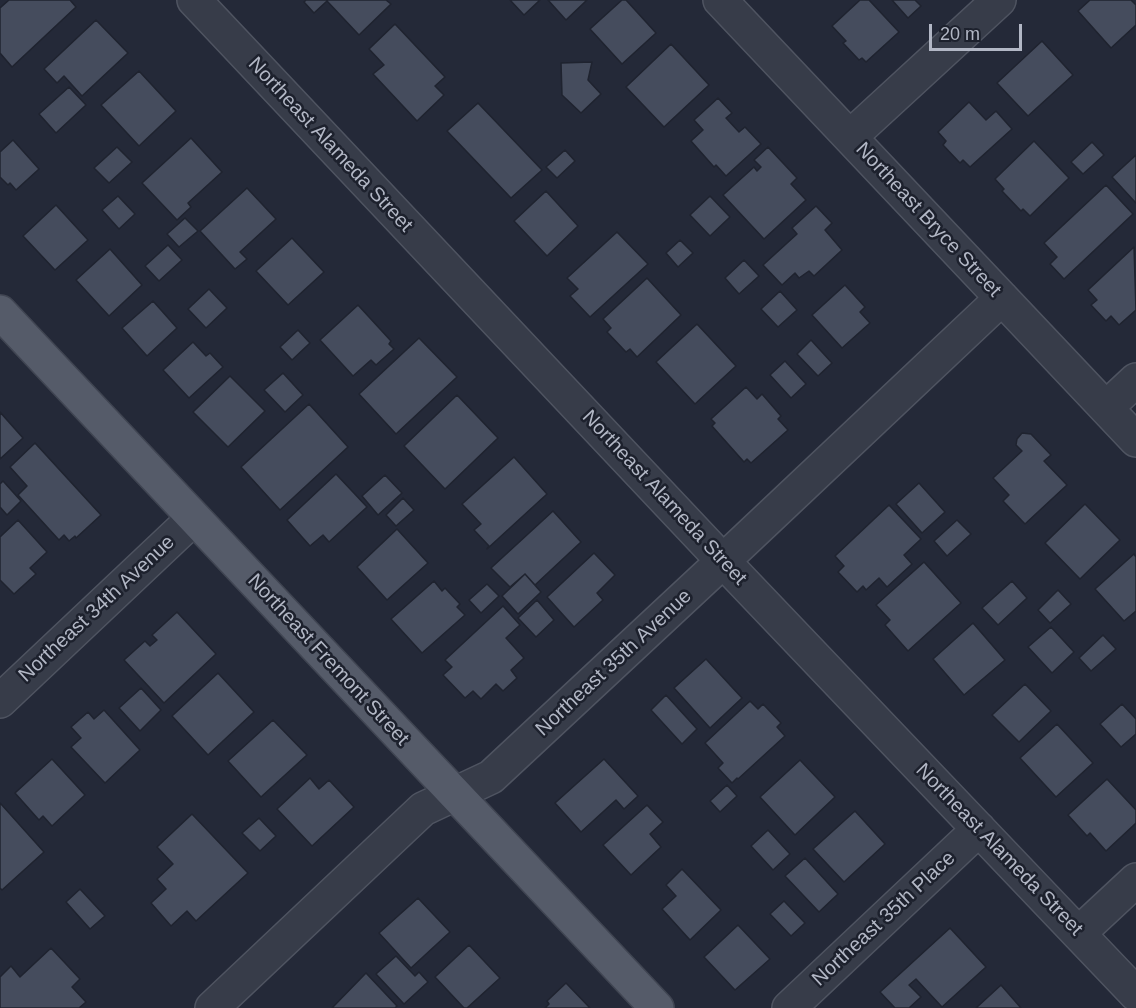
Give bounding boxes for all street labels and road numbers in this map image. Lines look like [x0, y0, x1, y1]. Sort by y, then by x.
street label: Northeast Alameda Street [243, 53, 417, 237]
street label: Northeast Bryce Street [850, 138, 1006, 302]
street label: Northeast Alameda Street [577, 406, 751, 590]
street label: Northeast 34th Avenue [14, 531, 180, 687]
street label: Northeast Fremont Street [242, 569, 414, 751]
street label: Northeast 35th Avenue [531, 585, 697, 741]
street label: Northeast Alameda Street [910, 759, 1088, 941]
street label: Northeast 35th Place [808, 847, 960, 991]

